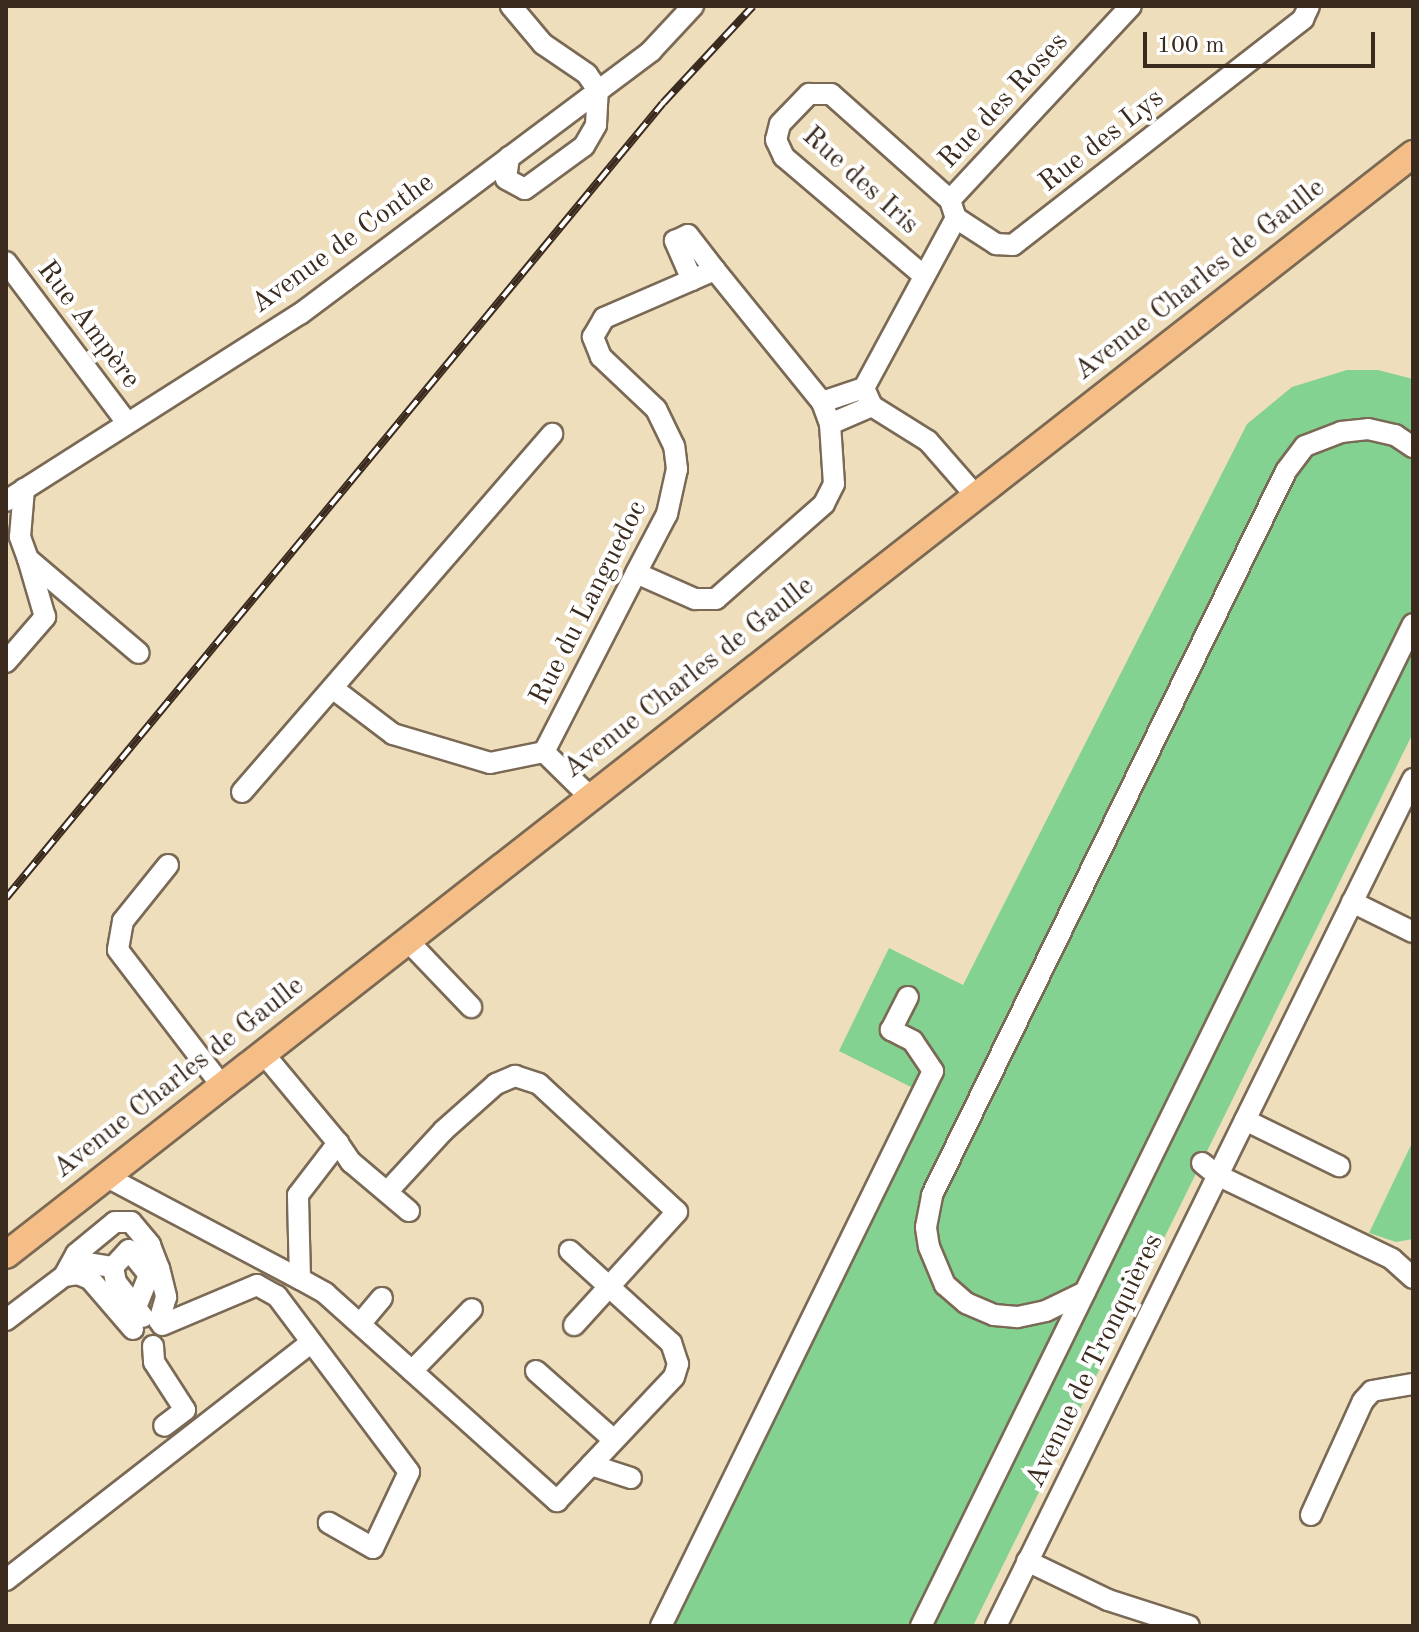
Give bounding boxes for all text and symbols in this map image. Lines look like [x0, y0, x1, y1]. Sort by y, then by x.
scale bar [1147, 16, 1379, 66]
street label: Rue des Roses [932, 26, 1076, 176]
text: 100 m [1157, 34, 1225, 58]
street label: Rue des Lys [1033, 82, 1171, 200]
street label: Rue des Iris [795, 120, 925, 242]
street label: Avenue de Conthe [245, 166, 441, 322]
street label: Avenue Charles de Gaulle [1068, 172, 1332, 388]
street label: Rue Ampère [29, 255, 147, 395]
street label: Rue du Languedoc [523, 495, 655, 711]
street label: Avenue Charles de Gaulle [557, 570, 821, 786]
street label: Avenue Charles de Gaulle [47, 970, 311, 1186]
street label: Avenue de Tronquières [1019, 1228, 1171, 1494]

